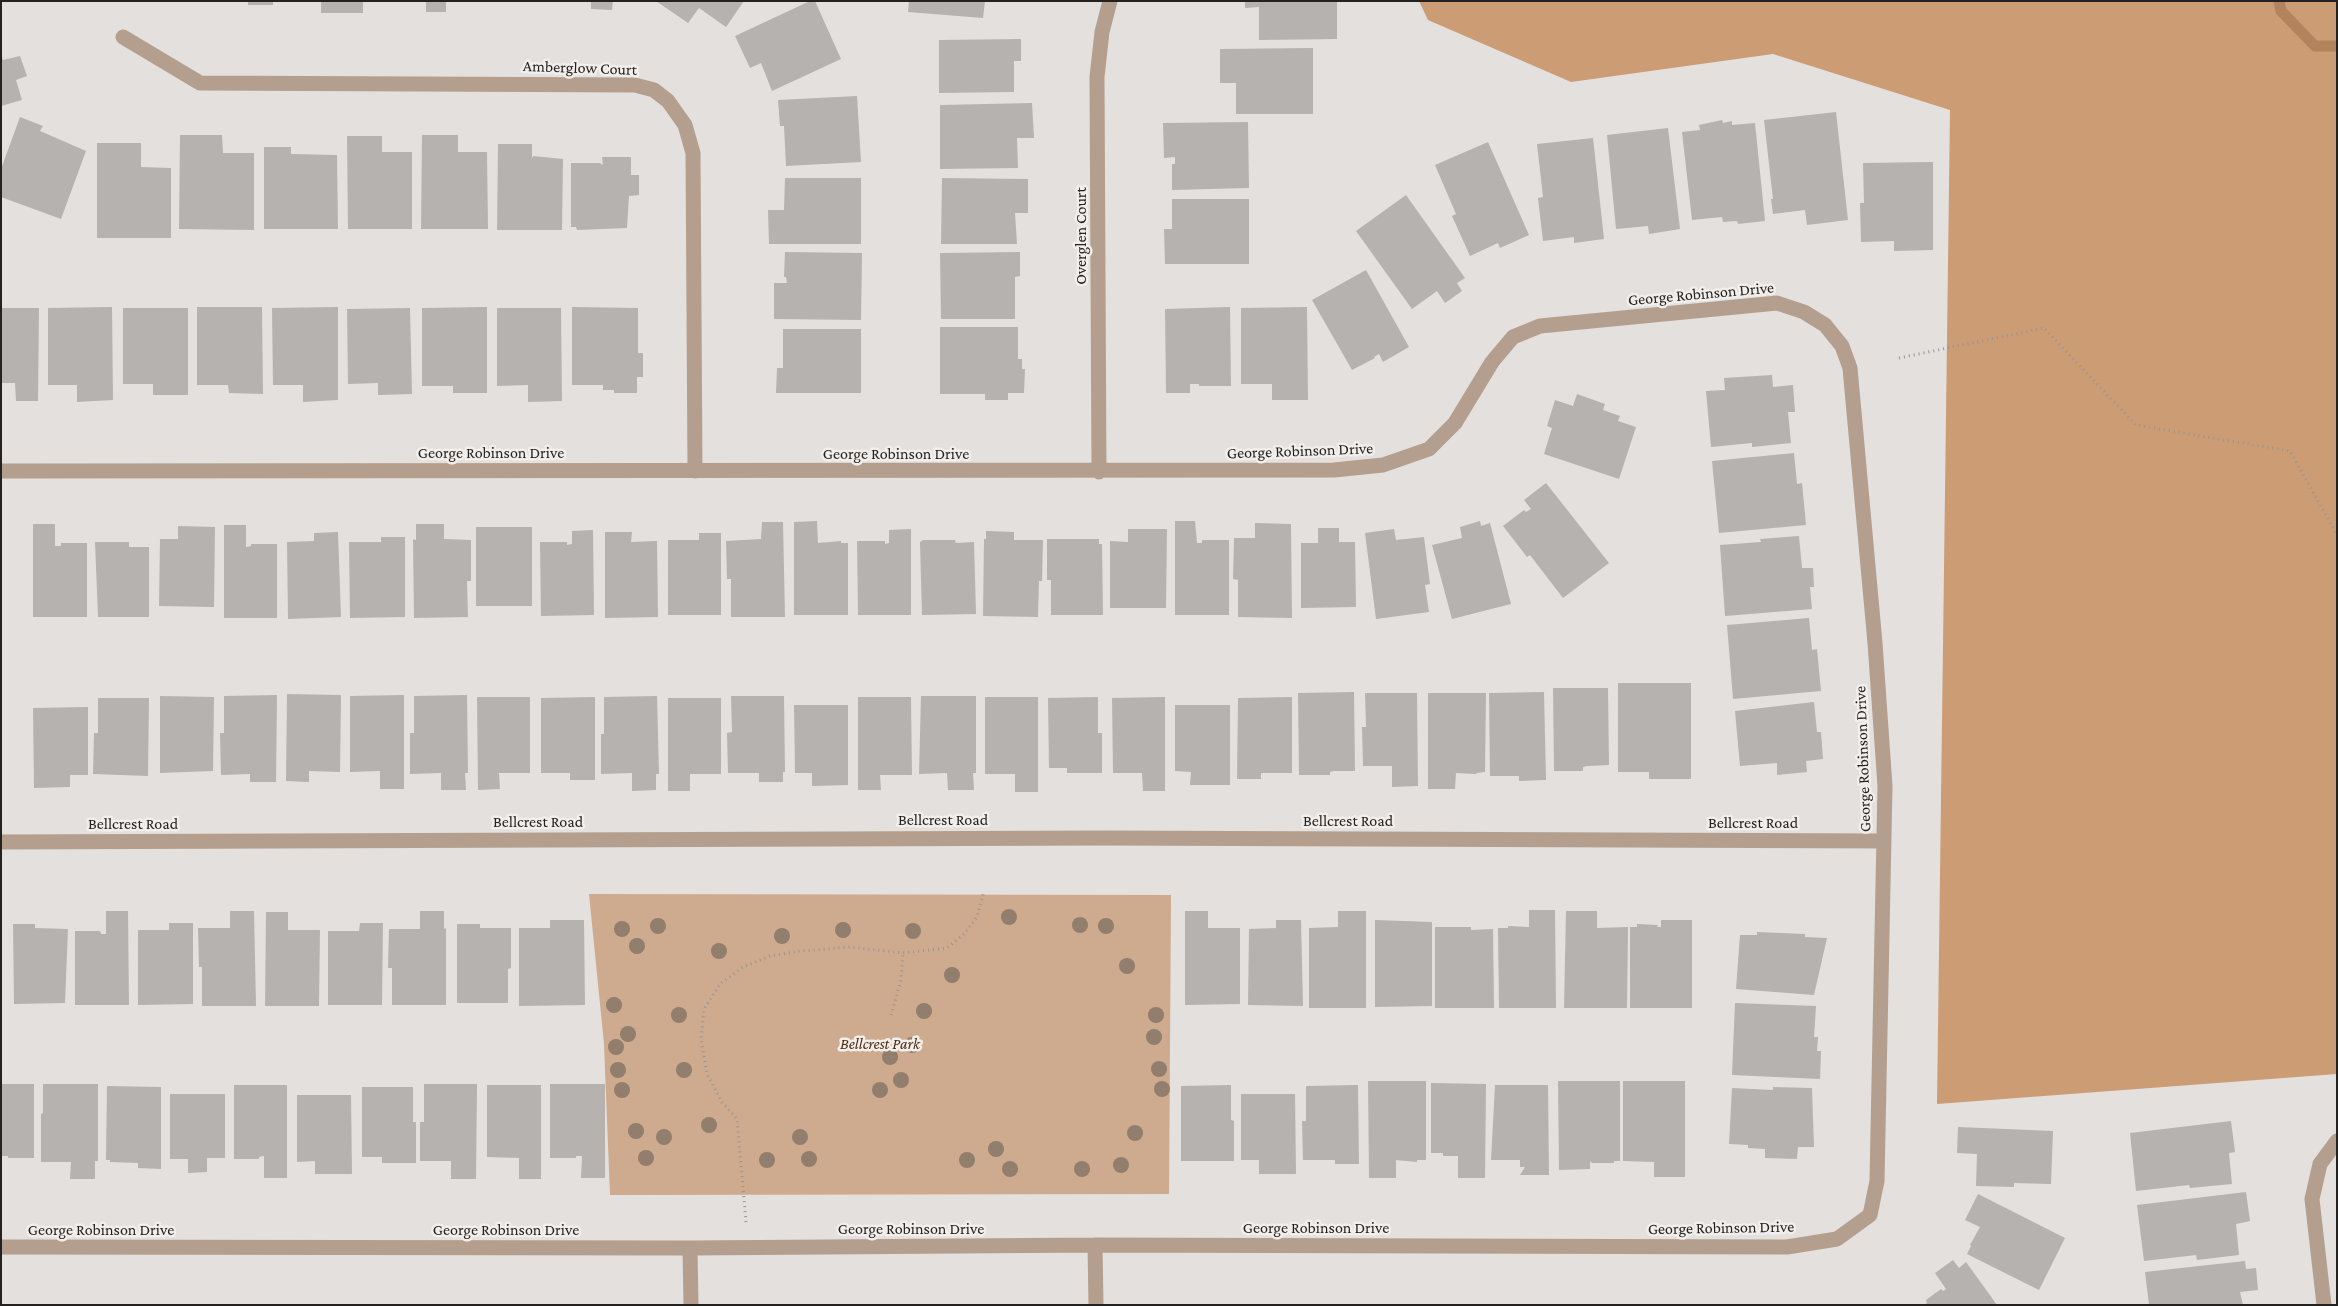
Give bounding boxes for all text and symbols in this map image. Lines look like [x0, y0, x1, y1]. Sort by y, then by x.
street label: Amberglow Court [523, 56, 637, 80]
street label: Overglen Court [1071, 187, 1091, 285]
street label: George Robinson Drive [1627, 278, 1775, 310]
street label: George Robinson Drive [1227, 439, 1373, 463]
street label: George Robinson Drive [418, 443, 564, 463]
street label: George Robinson Drive [823, 444, 969, 464]
street label: George Robinson Drive [1851, 686, 1875, 832]
street label: Bellcrest Road [898, 810, 988, 830]
street label: Bellcrest Road [1303, 811, 1393, 831]
street label: Bellcrest Road [493, 812, 583, 832]
street label: Bellcrest Road [1708, 813, 1798, 833]
street label: Bellcrest Road [88, 814, 178, 834]
park label: Bellcrest Park [840, 1034, 920, 1054]
street label: George Robinson Drive [1648, 1217, 1794, 1239]
street label: George Robinson Drive [1243, 1218, 1389, 1238]
street label: George Robinson Drive [838, 1219, 984, 1239]
street label: George Robinson Drive [28, 1220, 174, 1240]
street label: George Robinson Drive [433, 1220, 579, 1240]

